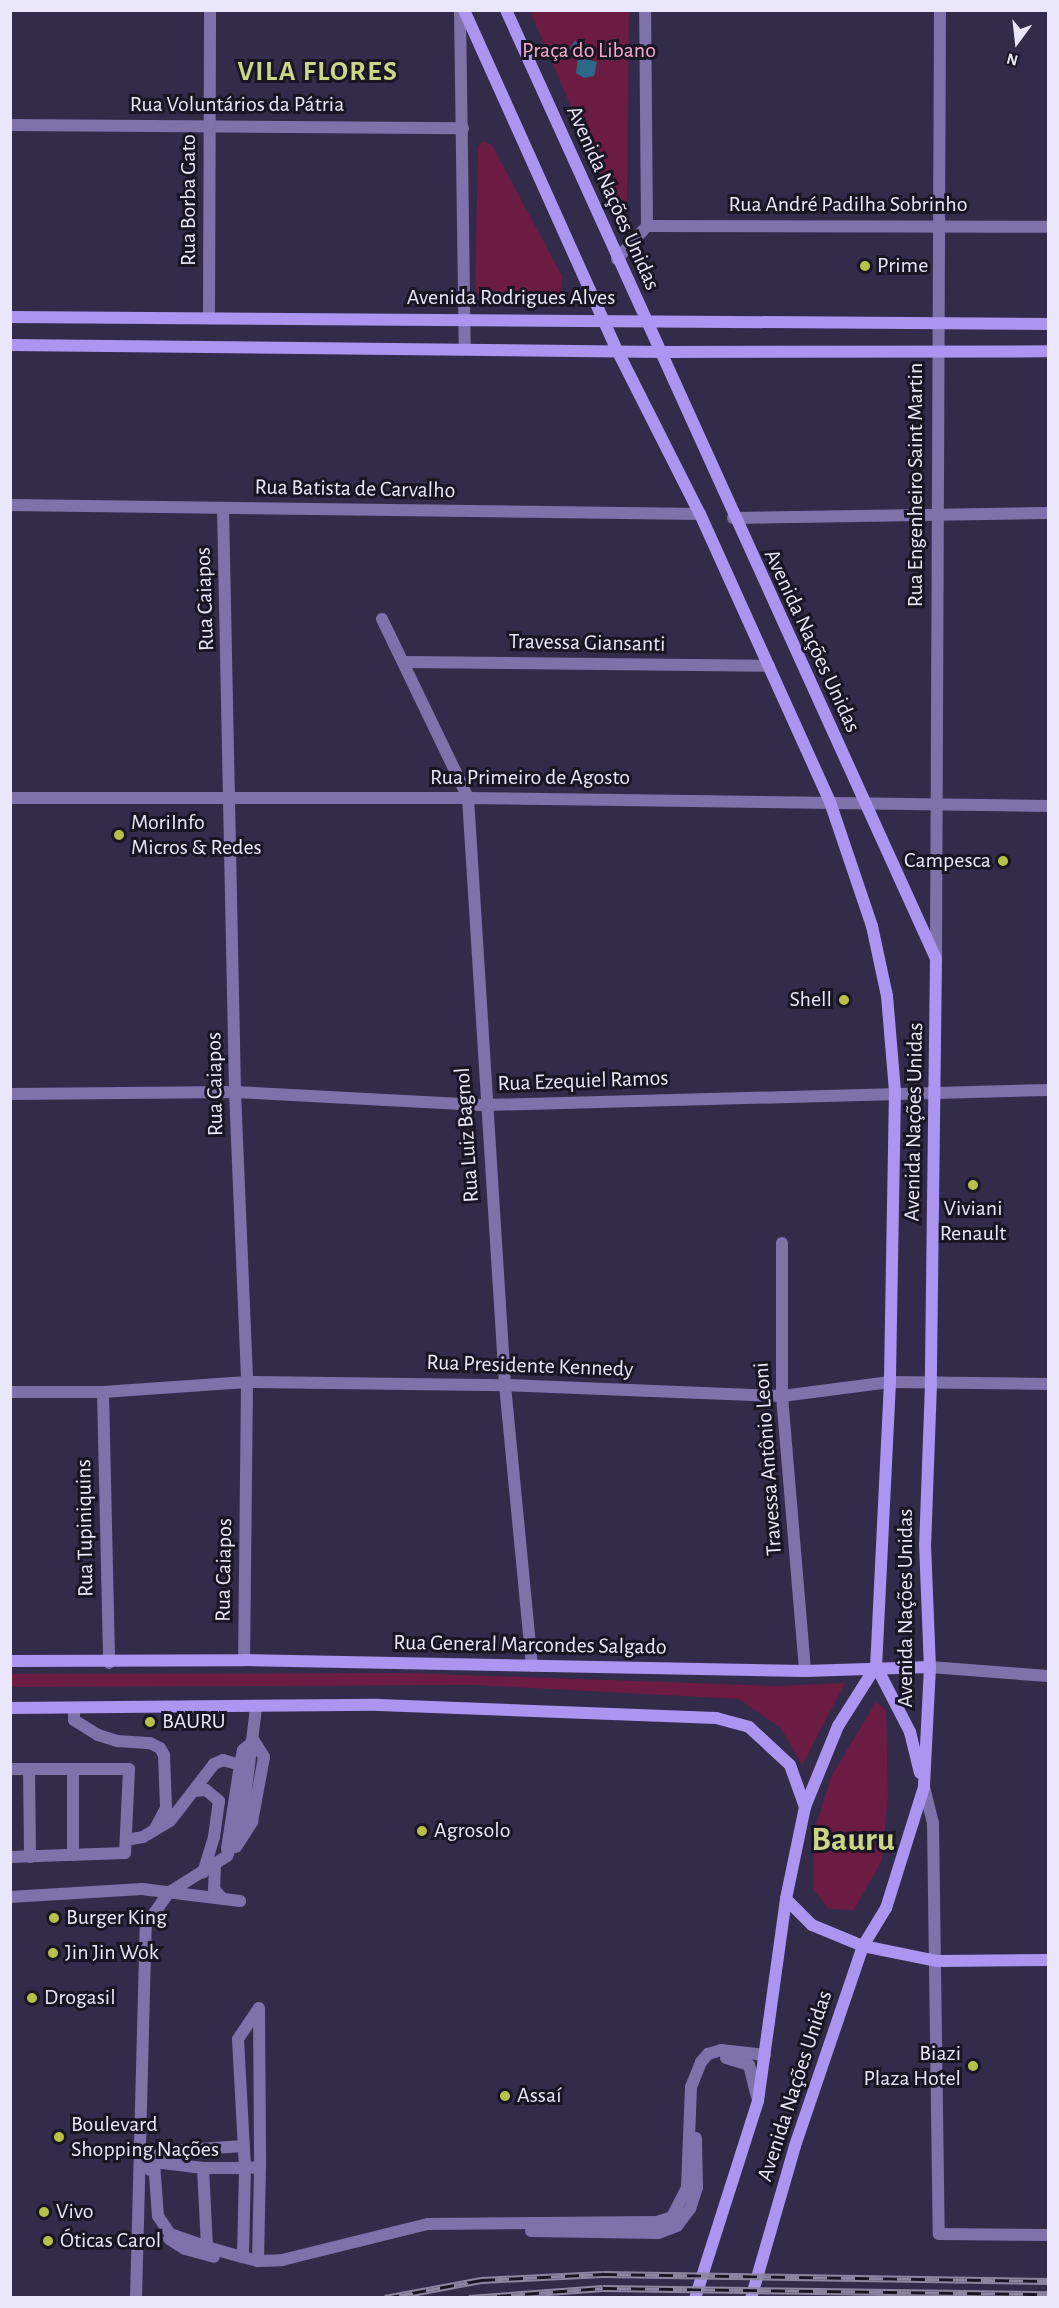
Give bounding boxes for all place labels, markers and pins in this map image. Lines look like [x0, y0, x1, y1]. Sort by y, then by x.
place label: Prime [877, 253, 928, 279]
marker: Prime [858, 259, 872, 273]
place label: MoriInfo Micros & Redes [131, 809, 262, 860]
marker: MoriInfo Micros & Redes [112, 828, 126, 842]
place label: Campesca [904, 848, 991, 874]
marker: Campesca [996, 854, 1010, 868]
place label: Shell [789, 987, 832, 1013]
marker: Shell [837, 993, 851, 1007]
marker: Viviani Renault [966, 1178, 980, 1192]
place label: Viviani Renault [940, 1195, 1006, 1246]
place label: BAURU [162, 1709, 225, 1735]
marker: BAURU [143, 1715, 157, 1729]
place label: Agrosolo [434, 1818, 510, 1844]
marker: Agrosolo [415, 1824, 429, 1838]
place label: Burger King [66, 1905, 167, 1931]
marker: Burger King [47, 1911, 61, 1925]
place label: Jin Jin Wok [65, 1940, 159, 1966]
marker: Jin Jin Wok [46, 1946, 60, 1960]
place label: Drogasil [44, 1985, 116, 2011]
marker: Drogasil [25, 1991, 39, 2005]
place label: Biazi Plaza Hotel [863, 2040, 961, 2092]
marker: Biazi Plaza Hotel [966, 2059, 980, 2073]
place label: Assaí [517, 2083, 561, 2109]
marker: Assaí [498, 2089, 512, 2103]
place label: Boulevard Shopping Nações [71, 2111, 219, 2162]
marker: Boulevard Shopping Nações [52, 2130, 66, 2144]
place label: Vivo [56, 2199, 94, 2225]
marker: Vivo [37, 2205, 51, 2219]
place label: Óticas Carol [60, 2228, 161, 2254]
marker: Óticas Carol [41, 2234, 55, 2248]

